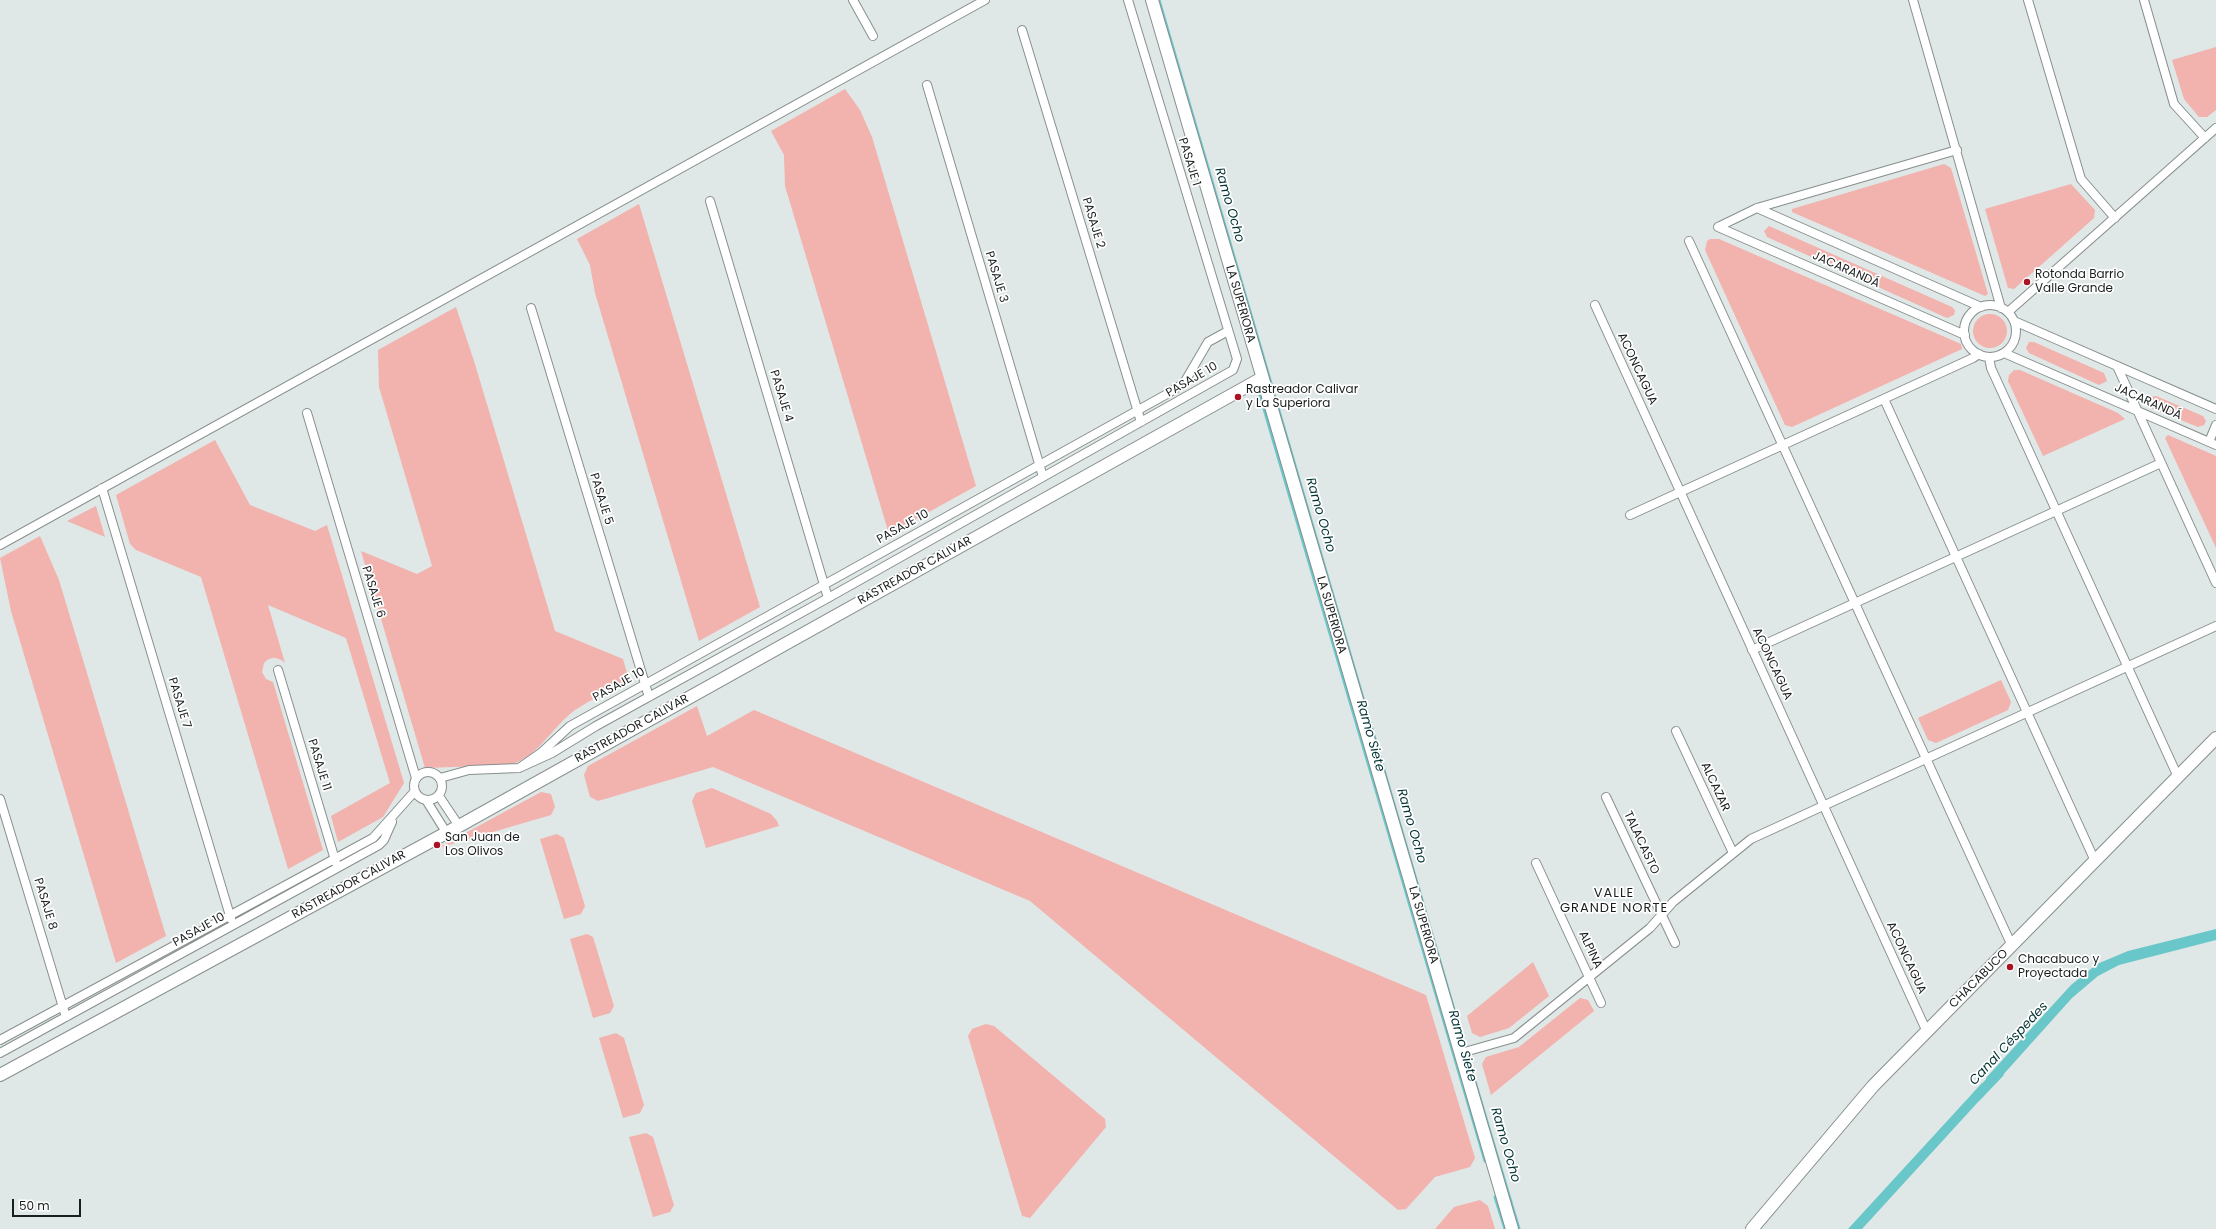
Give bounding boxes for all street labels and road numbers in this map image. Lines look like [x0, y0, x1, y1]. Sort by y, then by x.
street label: PASAJE 1 [1175, 136, 1203, 188]
street label: PASAJE 2 [1078, 196, 1108, 250]
street label: JACARANDÁ [1810, 249, 1882, 291]
street label: PASAJE 3 [981, 250, 1011, 304]
street label: LA SUPERIORA [1222, 264, 1258, 344]
street label: ACONCAGUA [1614, 331, 1660, 407]
street label: PASAJE 10 [1164, 359, 1220, 401]
street label: PASAJE 4 [766, 368, 796, 424]
street label: JACARANDÁ [2112, 381, 2184, 423]
street label: PASAJE 5 [586, 471, 616, 527]
street label: PASAJE 10 [874, 507, 932, 547]
street label: RASTREADOR CALIVAR [856, 534, 974, 608]
street label: PASAJE 6 [358, 564, 388, 620]
street label: LA SUPERIORA [1313, 575, 1349, 655]
street label: ACONCAGUA [1749, 626, 1795, 702]
street label: PASAJE 10 [590, 665, 648, 705]
street label: PASAJE 7 [164, 676, 194, 730]
street label: RASTREADOR CALIVAR [573, 692, 691, 766]
street label: PASAJE 11 [304, 737, 334, 793]
street label: ALCAZAR [1697, 760, 1733, 814]
street label: TALACASTO [1620, 809, 1662, 877]
street label: RASTREADOR CALIVAR [290, 848, 408, 922]
street label: PASAJE 8 [30, 876, 60, 932]
street label: LA SUPERIORA [1405, 885, 1441, 965]
street label: PASAJE 10 [170, 910, 228, 950]
street label: ACONCAGUA [1883, 920, 1929, 996]
street label: ALPINA [1575, 929, 1605, 971]
street label: CHACABUCO [1947, 947, 2011, 1011]

